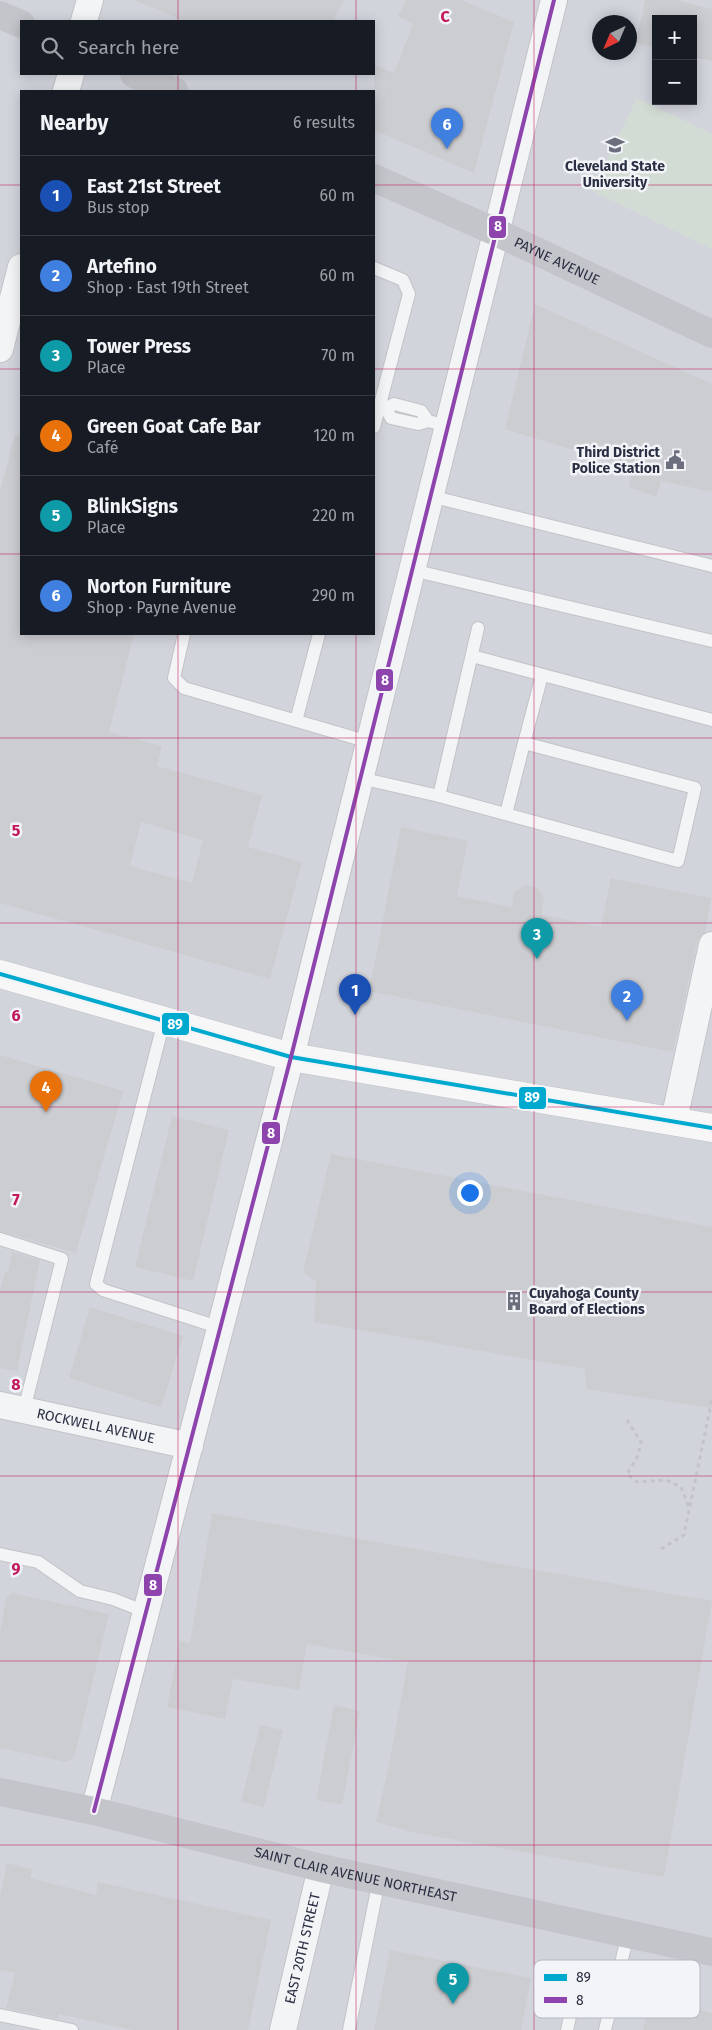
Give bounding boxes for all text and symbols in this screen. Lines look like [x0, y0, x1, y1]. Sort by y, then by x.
text: C [440, 7, 450, 26]
north arrow [592, 15, 637, 60]
map controls [652, 15, 697, 105]
button: + [652, 15, 697, 60]
search box [20, 20, 375, 75]
icon: search [38, 34, 66, 62]
text: Search here [78, 36, 179, 59]
button: − [652, 60, 697, 105]
pin: 6 [431, 108, 463, 149]
text: Nearby [40, 110, 108, 136]
text: 6 results [293, 113, 355, 132]
school or university icon: Cleveland State University [604, 134, 626, 156]
place label: Cleveland State University [565, 158, 665, 191]
text: East 21st Street [87, 175, 221, 198]
text: 1 [52, 186, 60, 205]
text: 60 m [320, 186, 355, 205]
text: Bus stop [87, 198, 150, 217]
line badge: 8 [488, 215, 507, 239]
text: 8 [494, 218, 502, 235]
street label: PAYNE AVENUE [512, 233, 603, 288]
text: Artefino [87, 255, 157, 278]
text: 2 [52, 266, 60, 285]
text: 60 m [320, 266, 355, 285]
text: Shop · East 19th Street [87, 278, 249, 297]
text: Tower Press [87, 335, 191, 358]
text: 3 [52, 346, 60, 365]
text: 70 m [321, 346, 355, 365]
text: Place [87, 358, 126, 377]
text: Green Goat Cafe Bar [87, 415, 261, 438]
text: 4 [51, 426, 61, 445]
text: 120 m [313, 426, 355, 445]
text: Café [87, 438, 118, 457]
place label: Third District Police Station [572, 444, 661, 477]
public building icon: Third District Police Station [664, 449, 686, 471]
text: BlinkSigns [87, 495, 178, 518]
text: 5 [52, 506, 60, 525]
text: 220 m [312, 506, 355, 525]
text: Place [87, 518, 126, 537]
text: Norton Furniture [87, 575, 231, 598]
text: 6 [51, 586, 61, 605]
text: 290 m [312, 586, 355, 605]
text: Shop · Payne Avenue [87, 598, 236, 617]
line badge: 8 [375, 668, 394, 692]
text: 8 [381, 672, 389, 689]
text: 5 [12, 821, 21, 840]
pin: 3 [521, 918, 553, 959]
pin: 1 [339, 974, 371, 1015]
pin: 2 [611, 980, 643, 1021]
text: 6 [11, 1006, 21, 1025]
line badge: 89 [161, 1012, 190, 1036]
text: 89 [167, 1016, 183, 1033]
pin: 4 [30, 1071, 62, 1112]
line badge: 89 [518, 1086, 547, 1110]
text: 89 [524, 1089, 540, 1106]
line badge: 8 [261, 1121, 281, 1145]
text: 8 [267, 1125, 275, 1142]
your location [457, 1180, 483, 1206]
text: 7 [12, 1190, 20, 1209]
place label: Cuyahoga County Board of Elections [529, 1285, 645, 1318]
building icon: Cuyahoga County Board of Elections [503, 1290, 525, 1312]
text: 8 [11, 1375, 21, 1394]
street label: ROCKWELL AVENUE [35, 1405, 156, 1447]
text: 9 [12, 1559, 21, 1578]
line badge: 8 [143, 1573, 163, 1597]
text: 8 [149, 1577, 157, 1594]
street label: SAINT CLAIR AVENUE NORTHEAST [253, 1843, 459, 1906]
street label: EAST 20TH STREET [281, 1890, 324, 2006]
legend [534, 1960, 700, 2018]
pin: 5 [437, 1963, 469, 2004]
text: 89 [576, 1969, 591, 1986]
text: 8 [576, 1992, 584, 2009]

